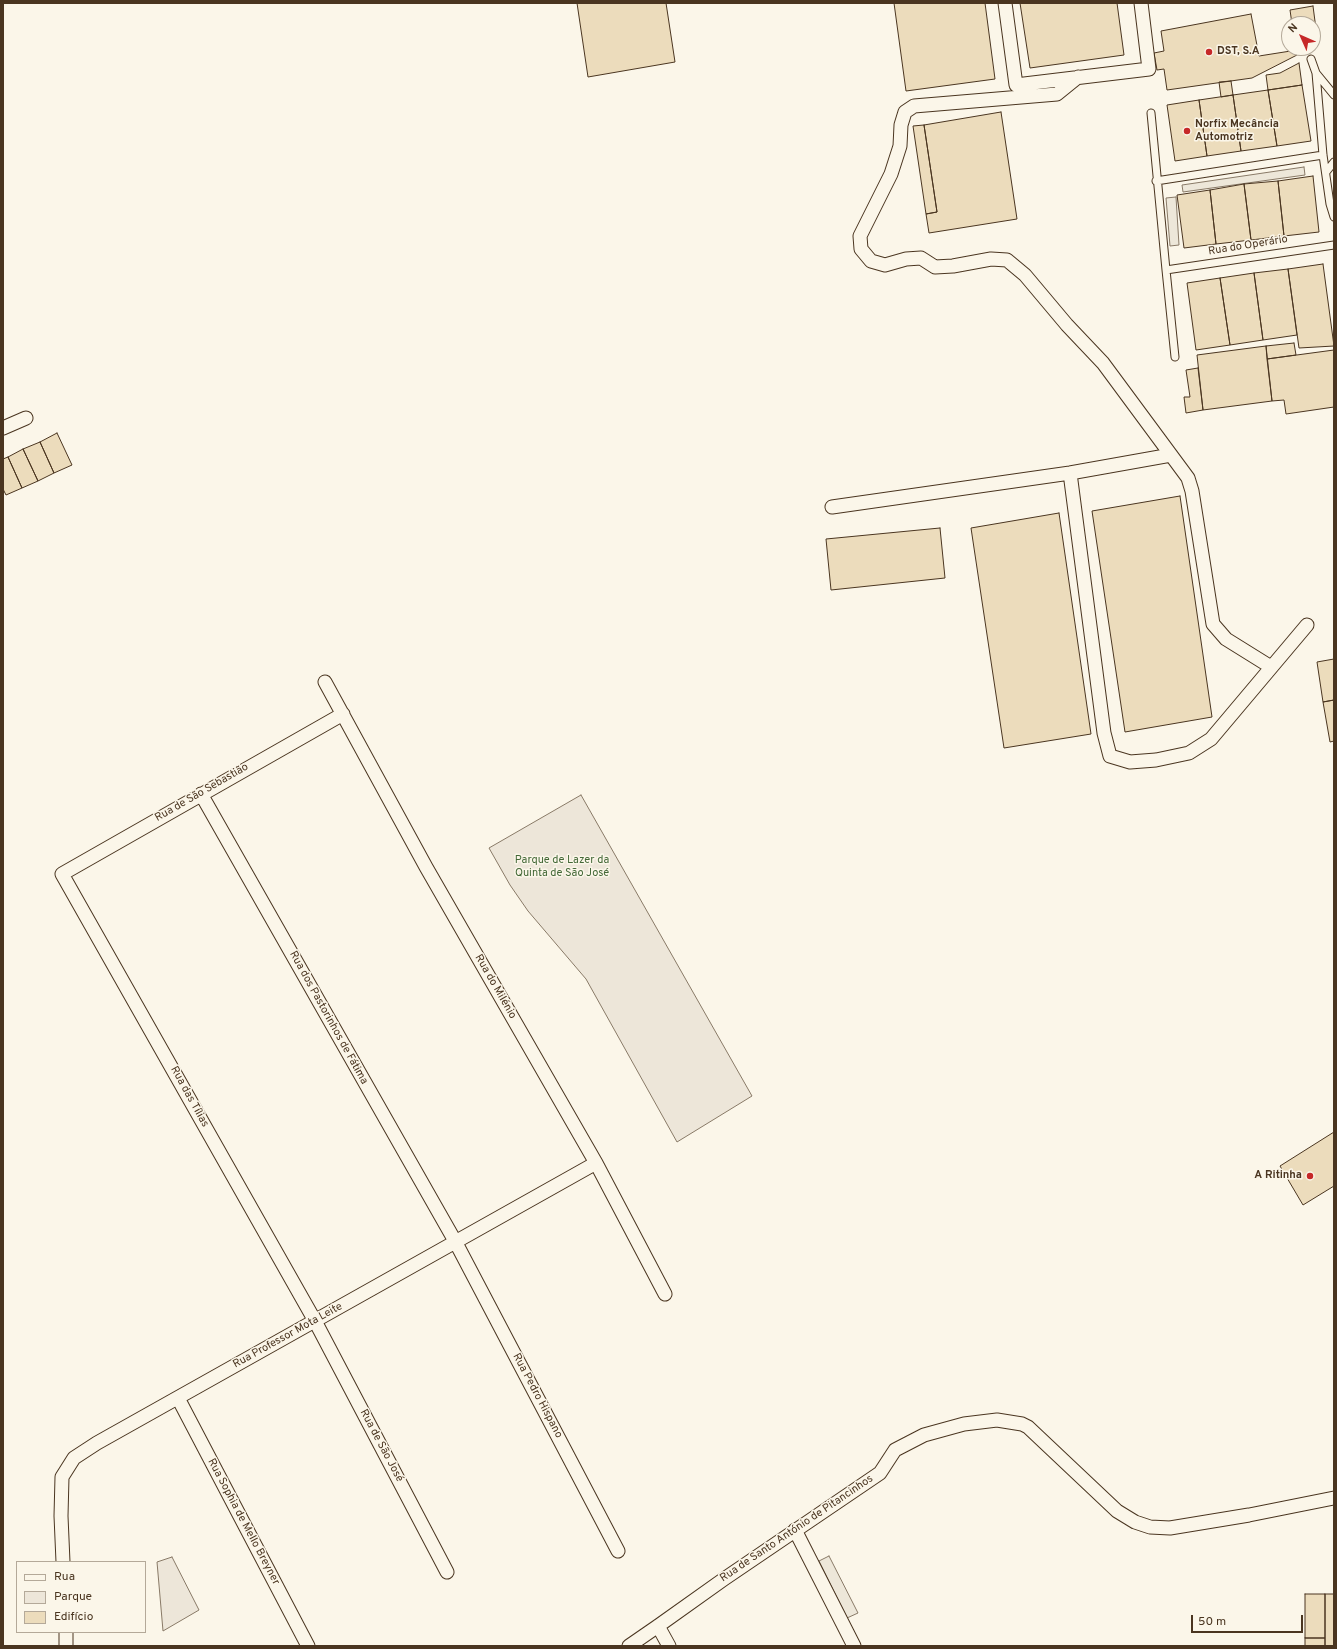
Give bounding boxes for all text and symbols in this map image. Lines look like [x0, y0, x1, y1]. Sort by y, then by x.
north arrow [1281, 16, 1321, 56]
text: N [1285, 20, 1301, 36]
place label: DST, S.A [1217, 45, 1260, 59]
marker: DST, S.A [1204, 47, 1214, 57]
place label: Norfix Mecância Automotriz [1195, 118, 1279, 144]
marker: Norfix Mecância Automotriz [1182, 126, 1192, 136]
street label: Rua do Operário [1207, 233, 1289, 259]
street label: Rua de São Sebastião [153, 761, 251, 825]
park label: Parque de Lazer da Quinta de São José [515, 854, 609, 880]
street label: Rua dos Pastorinhos de Fátima [286, 949, 370, 1087]
street label: Rua do Milénio [471, 952, 519, 1022]
street label: Rua das Tílias [167, 1064, 211, 1130]
place label: A Ritinha [1254, 1169, 1302, 1183]
marker: A Ritinha [1305, 1171, 1315, 1181]
street label: Rua Professor Mota Leite [231, 1300, 345, 1372]
street label: Rua Pedro Hispano [509, 1351, 565, 1441]
street label: Rua de São José [356, 1407, 406, 1485]
street label: Rua Sophia de Mello Breyner [204, 1457, 282, 1587]
street label: Rua de Santo António de Pitancinhos [718, 1473, 876, 1585]
legend [16, 1561, 146, 1633]
text: Rua [54, 1569, 75, 1585]
text: Parque [54, 1589, 92, 1605]
scale bar [1193, 1607, 1305, 1633]
text: Edifício [54, 1609, 93, 1625]
text: 50 m [1198, 1614, 1226, 1630]

